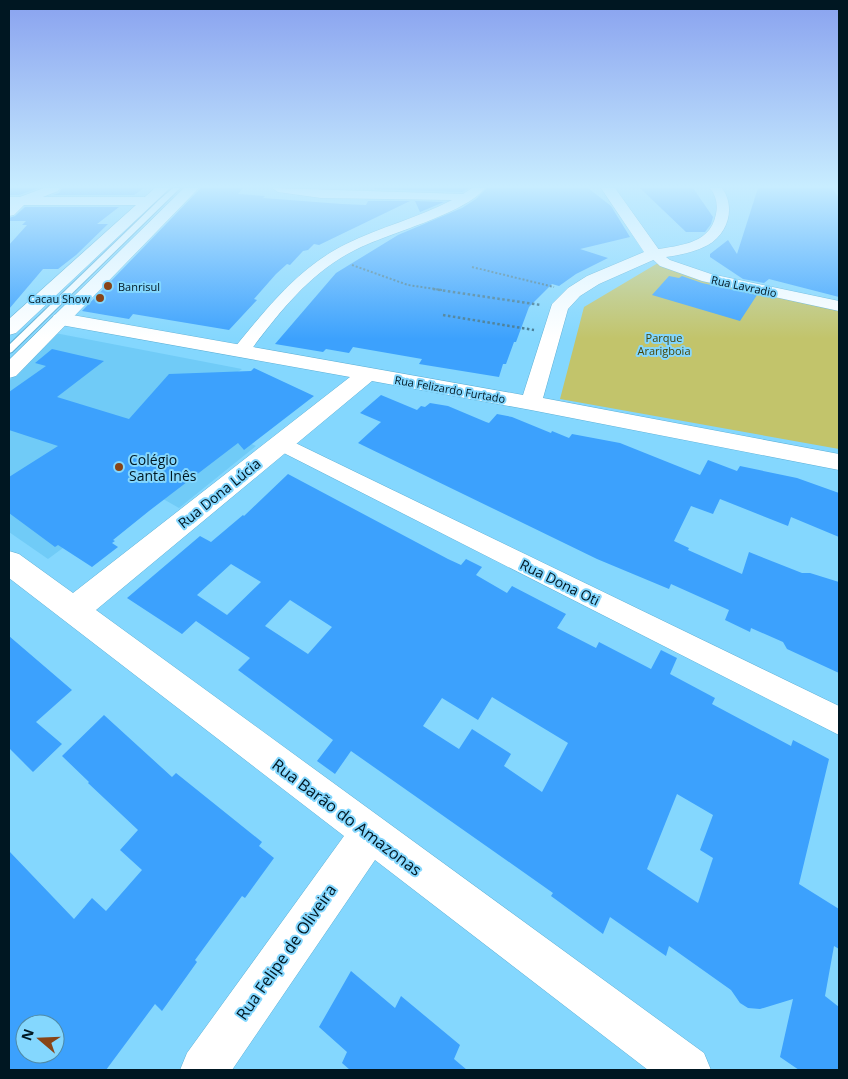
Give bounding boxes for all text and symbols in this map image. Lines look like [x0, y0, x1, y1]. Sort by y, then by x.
street label: Rua Lavradio [710, 272, 778, 300]
place label: Banrisul [118, 279, 160, 294]
marker: Banrisul [102, 280, 114, 292]
place label: Cacau Show [28, 291, 90, 306]
marker: Cacau Show [94, 292, 106, 304]
park label: Parque Ararigboia [637, 330, 691, 358]
street label: Rua Felizardo Furtado [393, 372, 507, 406]
place label: Colégio Santa Inês [129, 450, 197, 485]
street label: Rua Dona Lúcia [174, 454, 264, 532]
marker: Colégio Santa Inês [113, 461, 125, 473]
street label: Rua Dona Oti [517, 554, 603, 610]
street label: Rua Barão do Amazonas [268, 753, 426, 881]
street label: Rua Felipe de Oliveira [231, 880, 341, 1024]
north arrow [15, 1014, 65, 1064]
text: N [16, 1026, 38, 1043]

